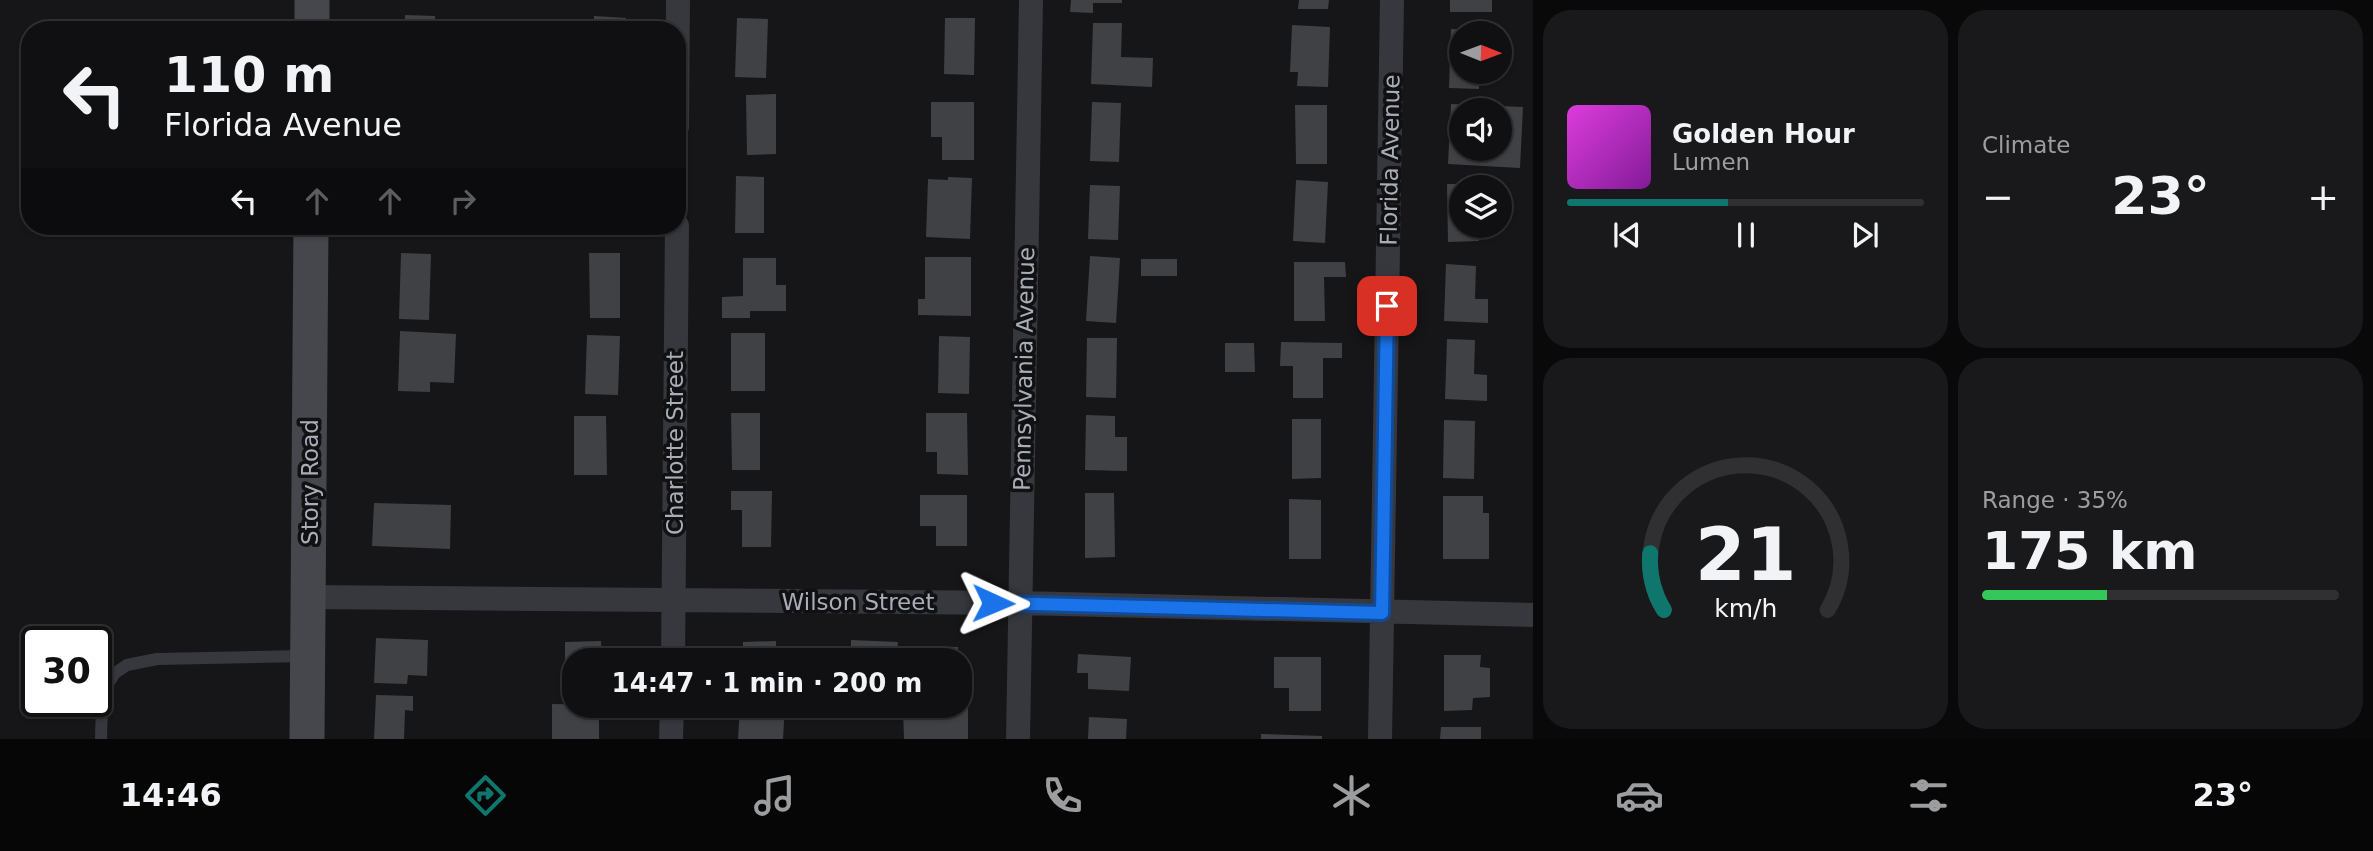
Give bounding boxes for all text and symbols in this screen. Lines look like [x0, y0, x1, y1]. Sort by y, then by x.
north arrow [1449, 21, 1512, 84]
map controls [1449, 21, 1512, 238]
text: 110 m [164, 47, 334, 104]
icon: left [49, 49, 140, 140]
street label: Florida Avenue [1376, 74, 1404, 246]
button: sound [1449, 98, 1512, 161]
text: Florida Avenue [164, 106, 402, 144]
text: Golden Hour [1672, 119, 1855, 149]
text: Climate [1982, 132, 2071, 158]
text: Lumen [1672, 149, 1750, 175]
text: 23° [2111, 166, 2210, 226]
button: layers [1449, 175, 1512, 238]
text: − [1982, 175, 2014, 219]
text: + [2307, 175, 2339, 219]
icon: left [225, 182, 263, 220]
icon: ahead [298, 182, 336, 220]
icon: ahead [371, 182, 409, 220]
icon: right [444, 182, 482, 220]
icon: previous [1608, 216, 1646, 254]
icon: pause [1727, 216, 1765, 254]
icon: next [1846, 216, 1884, 254]
street label: Pennsylvania Avenue [1009, 247, 1039, 491]
pin [1357, 276, 1417, 336]
icon: arrive [1368, 287, 1406, 325]
street label: Charlotte Street [662, 351, 688, 535]
street label: Story Road [297, 419, 323, 545]
text: Range · 35% [1982, 487, 2128, 513]
text: 21 [1695, 512, 1796, 597]
text: 175 km [1982, 521, 2197, 581]
position arrow [956, 566, 1030, 640]
street label: Wilson Street [782, 589, 934, 615]
text: km/h [1714, 593, 1777, 622]
speed limit sign: 30 [21, 626, 112, 717]
text: 14:47 · 1 min · 200 m [612, 668, 922, 698]
icon: directions [461, 771, 510, 820]
icon: music [750, 771, 799, 820]
icon: phone [1038, 771, 1087, 820]
icon: climate [1327, 771, 1376, 820]
icon: car [1615, 771, 1664, 820]
icon: filters [1904, 771, 1953, 820]
text: 14:46 [120, 776, 222, 814]
text: 23° [2193, 776, 2253, 814]

